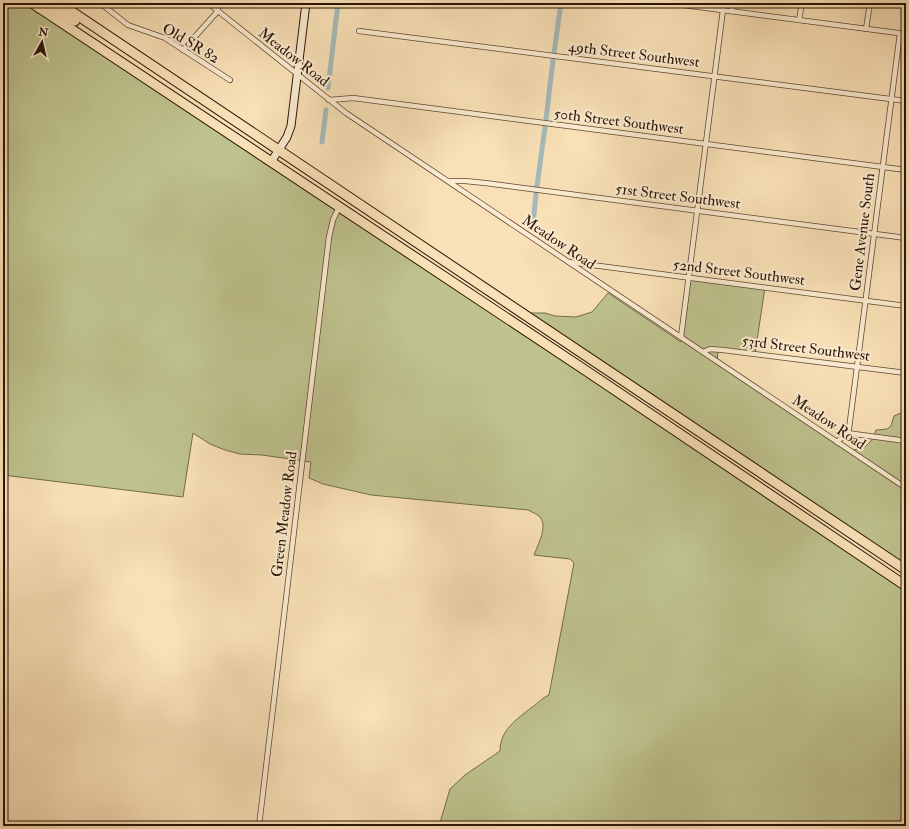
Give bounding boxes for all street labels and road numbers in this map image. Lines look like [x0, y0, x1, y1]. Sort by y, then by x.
street label: Old SR 82 [159, 19, 223, 68]
street label: Meadow Road [254, 24, 334, 91]
street label: 49th Street Southwest [567, 37, 701, 72]
street label: 50th Street Southwest [553, 104, 685, 139]
street label: Gene Avenue South [846, 172, 879, 292]
street label: 51st Street Southwest [614, 179, 742, 214]
street label: Meadow Road [518, 211, 600, 274]
street label: 52nd Street Southwest [672, 255, 806, 290]
street label: 53rd Street Southwest [741, 331, 871, 366]
street label: Meadow Road [788, 391, 870, 454]
street label: Green Meadow Road [267, 449, 302, 578]

